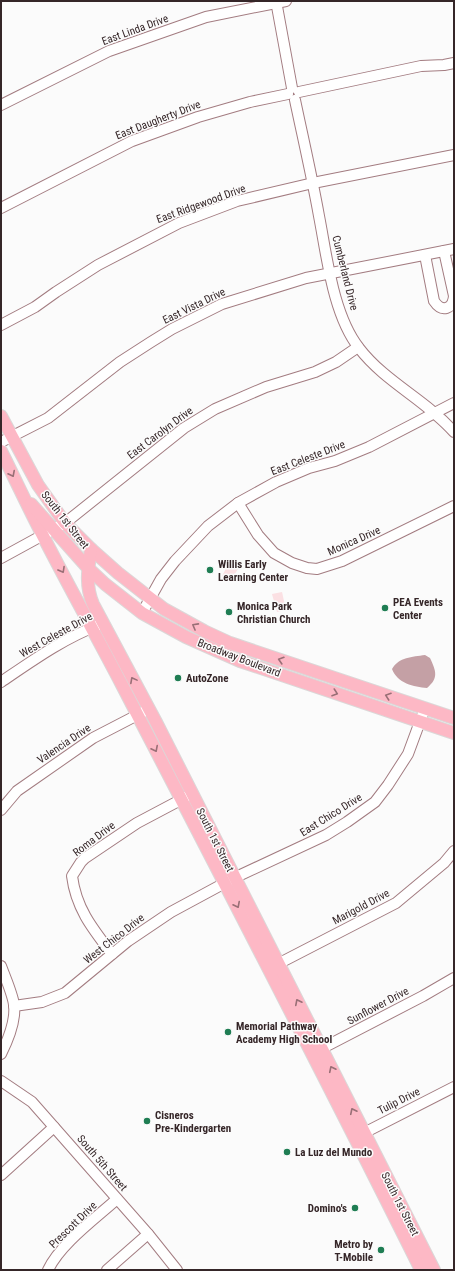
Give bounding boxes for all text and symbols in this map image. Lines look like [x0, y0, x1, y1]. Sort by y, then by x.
street label: East Linda Drive [100, 12, 170, 48]
street label: East Daugherty Drive [114, 98, 202, 142]
street label: East Ridgewood Drive [155, 182, 247, 226]
street label: Cumberland Drive [329, 234, 361, 312]
street label: East Vista Drive [160, 285, 228, 327]
street label: East Carolyn Drive [125, 404, 195, 462]
street label: East Celeste Drive [269, 438, 347, 478]
one-way arrow [7, 469, 15, 477]
street label: South 1st Street [38, 489, 92, 551]
street label: Monica Drive [326, 524, 382, 558]
place label: Willis Early Learning Center [218, 558, 289, 584]
marker: Willis Early Learning Center [205, 565, 215, 575]
one-way arrow [57, 566, 64, 573]
place label: PEA Events Center [393, 596, 443, 622]
place label: Monica Park Christian Church [237, 600, 310, 626]
marker: PEA Events Center [380, 603, 390, 613]
marker: Monica Park Christian Church [224, 607, 234, 617]
street label: West Celeste Drive [17, 610, 95, 660]
one-way arrow [192, 623, 199, 630]
street label: Broadway Boulevard [196, 636, 282, 680]
one-way arrow [278, 656, 285, 665]
place label: AutoZone [186, 672, 228, 685]
marker: AutoZone [173, 673, 183, 683]
one-way arrow [131, 677, 138, 684]
one-way arrow [332, 688, 339, 697]
one-way arrow [385, 692, 392, 700]
street label: Valencia Drive [35, 721, 93, 767]
one-way arrow [151, 745, 158, 752]
street label: East Chico Drive [298, 791, 364, 839]
street label: South 1st Street [193, 806, 237, 874]
street label: Roma Drive [70, 819, 118, 859]
street label: Marigold Drive [330, 887, 392, 927]
one-way arrow [232, 901, 240, 908]
street label: West Chico Drive [81, 911, 147, 967]
street label: Sunflower Drive [345, 984, 411, 1028]
one-way arrow [295, 999, 303, 1006]
place label: Memorial Pathway Academy High School [236, 1020, 332, 1046]
marker: Memorial Pathway Academy High School [223, 1027, 233, 1037]
one-way arrow [329, 1066, 337, 1074]
street label: Tulip Drive [376, 1085, 422, 1117]
one-way arrow [350, 1108, 358, 1116]
place label: Cisneros Pre-Kindergarten [155, 1109, 231, 1135]
marker: Cisneros Pre-Kindergarten [142, 1116, 152, 1126]
street label: South 5th Street [74, 1132, 130, 1194]
place label: La Luz del Mundo [295, 1146, 373, 1159]
marker: La Luz del Mundo [282, 1147, 292, 1157]
street label: South 1st Street [378, 1170, 422, 1238]
street label: Prescott Drive [47, 1199, 99, 1251]
place label: Domino's [308, 1202, 347, 1215]
marker: Domino's [350, 1203, 360, 1213]
place label: Metro by T-Mobile [334, 1238, 373, 1264]
marker: Metro by T-Mobile [376, 1245, 386, 1255]

